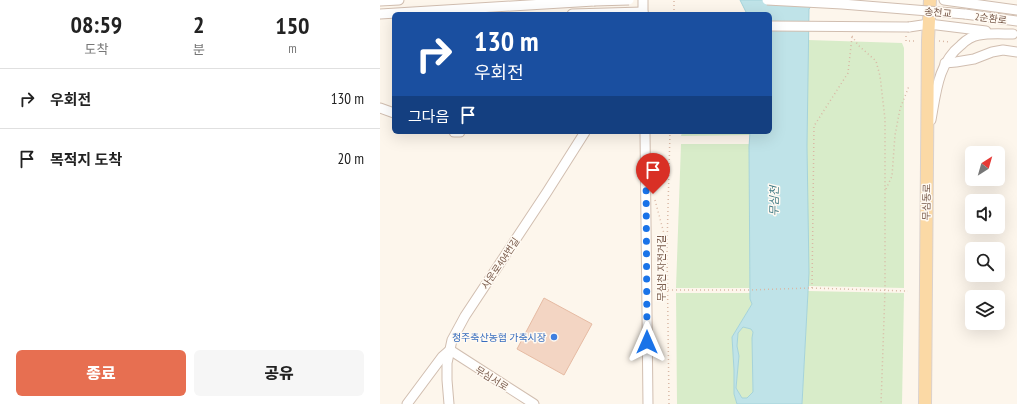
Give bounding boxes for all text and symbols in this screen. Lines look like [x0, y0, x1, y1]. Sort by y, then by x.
street label: 송천교 [924, 5, 952, 20]
text: 08:59 [70, 9, 122, 40]
text: 2 [193, 9, 204, 40]
text: 150 [275, 10, 310, 41]
street label: 2순환로 [974, 10, 1008, 27]
text: 130 m [474, 22, 538, 59]
icon: right [408, 28, 460, 80]
text: m [288, 40, 297, 57]
text: 도착 [84, 41, 108, 58]
text: 분 [193, 41, 205, 58]
text: 우회전 [474, 61, 524, 84]
icon: right [16, 88, 38, 110]
text: 130 m [331, 89, 364, 108]
text: 우회전 [50, 90, 91, 109]
icon: arrive [457, 104, 479, 126]
text: 그다음 [408, 107, 449, 126]
north arrow [965, 146, 1005, 186]
map controls [965, 146, 1005, 330]
icon: arrive [16, 148, 38, 170]
text: 20 m [338, 149, 364, 168]
text: 목적지 도착 [50, 150, 122, 169]
pin [636, 153, 670, 194]
icon: arrive [642, 159, 664, 181]
street label: 무심동로 [920, 183, 933, 221]
water label: 무심천 [767, 184, 781, 216]
button: sound [965, 194, 1005, 234]
street label: 사운로404번길 [478, 235, 522, 292]
street label: 무심천 자전거길 [655, 235, 668, 301]
button: search [965, 242, 1005, 282]
button: layers [965, 290, 1005, 330]
position arrow [626, 321, 668, 363]
place label: 청주축산농협 가축시장 [452, 331, 546, 344]
marker: 청주축산농협 가축시장 [549, 332, 559, 342]
button: 종료 [16, 350, 186, 396]
button: 공유 [194, 350, 364, 396]
street label: 무심서로 [473, 363, 511, 394]

